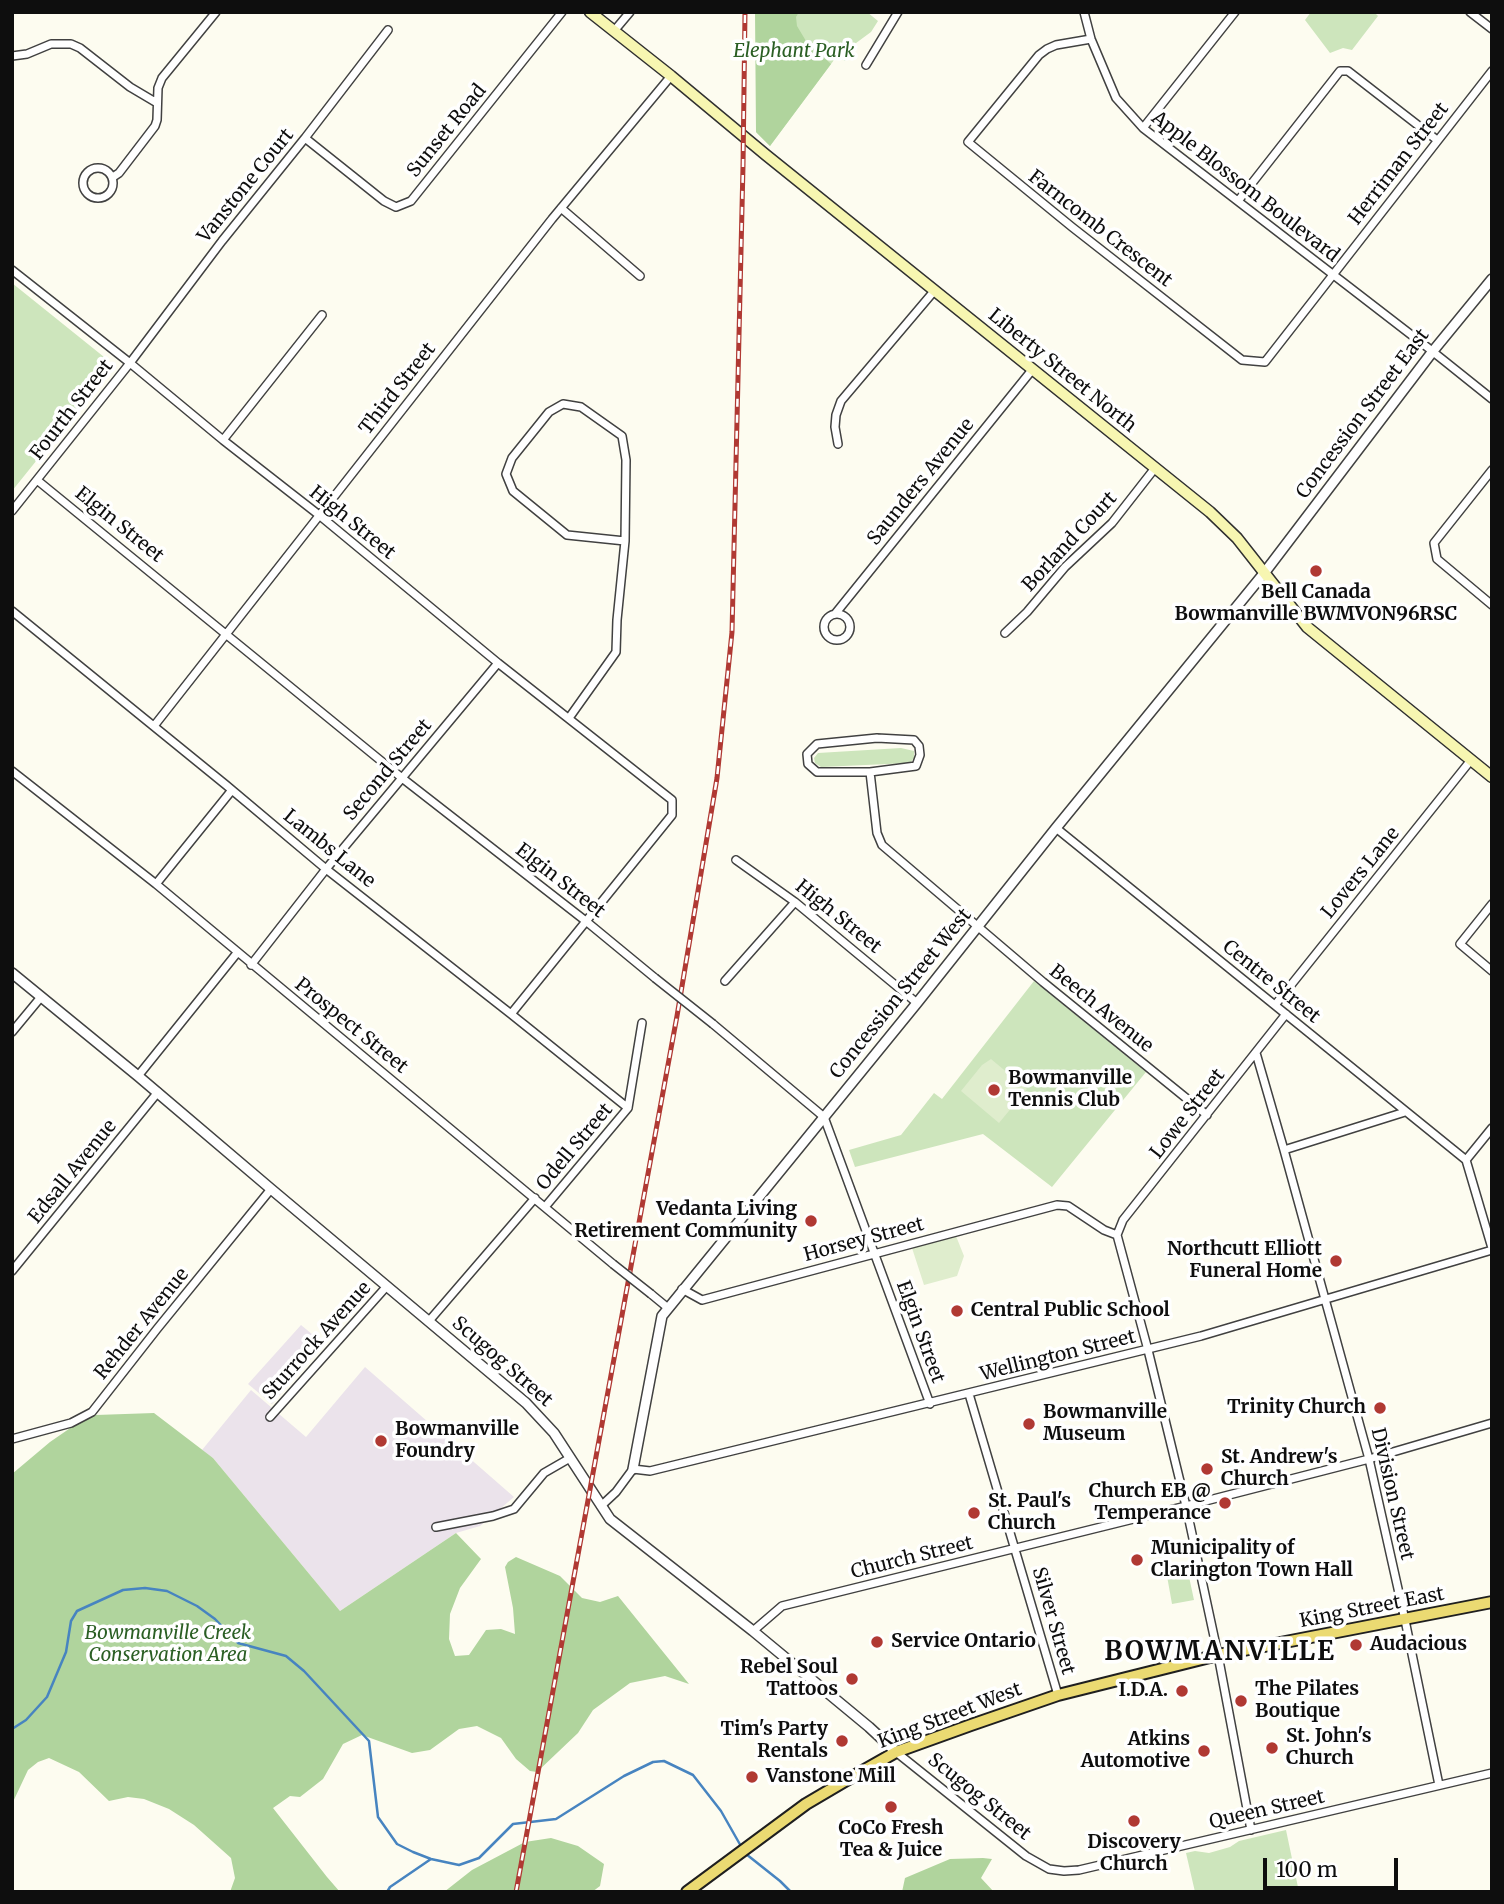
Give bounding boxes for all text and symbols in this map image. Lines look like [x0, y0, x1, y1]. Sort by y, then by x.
park label: Elephant Park [733, 41, 855, 63]
street label: Sunset Road [403, 80, 491, 182]
street label: Herriman Street [1344, 98, 1454, 230]
street label: Apple Blossom Boulevard [1147, 107, 1343, 267]
street label: Vanstone Court [193, 124, 299, 248]
street label: Farncomb Crescent [1024, 166, 1176, 292]
street label: Liberty Street North [983, 304, 1141, 438]
street label: Concession Street East [1292, 325, 1434, 503]
street label: Third Street [355, 339, 441, 439]
street label: Fourth Street [26, 355, 118, 465]
street label: Saunders Avenue [863, 414, 979, 550]
street label: High Street [305, 481, 399, 565]
street label: Elgin Street [70, 482, 168, 568]
street label: Borland Court [1018, 487, 1122, 597]
marker: Bell Canada Bowmanville BWMVON96RSC [1308, 563, 1324, 579]
place label: Bell Canada Bowmanville BWMVON96RSC [1175, 582, 1457, 626]
street label: Second Street [339, 715, 437, 825]
street label: Lambs Lane [279, 805, 379, 893]
street label: Lovers Lane [1317, 823, 1405, 923]
street label: Elgin Street [511, 839, 609, 923]
street label: High Street [791, 875, 885, 959]
street label: Concession Street West [826, 905, 976, 1083]
street label: Centre Street [1218, 936, 1324, 1028]
street label: Beech Avenue [1045, 960, 1157, 1058]
street label: Prospect Street [290, 973, 412, 1079]
street label: Lowe Street [1146, 1065, 1230, 1163]
place label: Bowmanville Tennis Club [1008, 1068, 1132, 1112]
marker: Bowmanville Tennis Club [986, 1082, 1002, 1098]
street label: Odell Street [532, 1099, 618, 1195]
street label: Edsall Avenue [24, 1116, 122, 1228]
place label: Vedanta Living Retirement Community [574, 1199, 797, 1243]
street label: Horsey Street [801, 1213, 927, 1267]
marker: Vedanta Living Retirement Community [803, 1213, 819, 1229]
place label: Northcutt Elliott Funeral Home [1167, 1239, 1322, 1283]
marker: Northcutt Elliott Funeral Home [1328, 1253, 1344, 1269]
street label: Rehder Avenue [90, 1264, 194, 1384]
street label: Sturrock Avenue [258, 1277, 376, 1405]
street label: Elgin Street [891, 1278, 949, 1386]
place label: Central Public School [971, 1300, 1170, 1322]
marker: Central Public School [949, 1303, 965, 1319]
street label: Scugog Street [447, 1312, 557, 1412]
street label: Wellington Street [978, 1326, 1138, 1386]
place label: Trinity Church [1227, 1397, 1366, 1419]
marker: Trinity Church [1372, 1400, 1388, 1416]
place label: Bowmanville Museum [1043, 1402, 1167, 1446]
marker: Bowmanville Museum [1021, 1416, 1037, 1432]
place label: Bowmanville Foundry [395, 1419, 519, 1463]
street label: Division Street [1366, 1426, 1418, 1562]
marker: Bowmanville Foundry [373, 1433, 389, 1449]
place label: St. Andrew's Church [1221, 1447, 1338, 1491]
marker: St. Andrew's Church [1199, 1461, 1215, 1477]
place label: Church EB @ Temperance [1089, 1481, 1211, 1525]
place label: St. Paul's Church [988, 1491, 1071, 1535]
marker: Church EB @ Temperance [1217, 1495, 1233, 1511]
marker: St. Paul's Church [966, 1505, 982, 1521]
street label: Church Street [849, 1532, 975, 1584]
place label: Municipality of Clarington Town Hall [1151, 1538, 1353, 1582]
marker: Municipality of Clarington Town Hall [1129, 1552, 1145, 1568]
street label: Silver Street [1027, 1565, 1079, 1677]
street label: King Street East [1298, 1583, 1446, 1633]
park label: Bowmanville Creek Conservation Area [85, 1623, 251, 1667]
place label: Service Ontario [891, 1631, 1036, 1653]
marker: Service Ontario [869, 1634, 885, 1650]
place label: Audacious [1370, 1634, 1467, 1656]
district label: BOWMANVILLE [1106, 1637, 1334, 1669]
marker: Audacious [1348, 1637, 1364, 1653]
place label: Rebel Soul Tattoos [740, 1657, 838, 1701]
marker: Rebel Soul Tattoos [844, 1671, 860, 1687]
street label: King Street West [875, 1678, 1025, 1754]
place label: The Pilates Boutique [1255, 1679, 1359, 1723]
place label: I.D.A. [1119, 1680, 1168, 1702]
marker: I.D.A. [1174, 1683, 1190, 1699]
marker: The Pilates Boutique [1233, 1693, 1249, 1709]
place label: Tim's Party Rentals [720, 1719, 828, 1763]
place label: St. John's Church [1286, 1726, 1371, 1770]
place label: Atkins Automotive [1081, 1729, 1190, 1773]
marker: Tim's Party Rentals [834, 1733, 850, 1749]
marker: St. John's Church [1264, 1740, 1280, 1756]
marker: Atkins Automotive [1196, 1743, 1212, 1759]
street label: Scugog Street [923, 1749, 1035, 1845]
place label: Vanstone Mill [766, 1766, 896, 1788]
marker: Vanstone Mill [744, 1769, 760, 1785]
street label: Queen Street [1207, 1786, 1327, 1834]
marker: CoCo Fresh Tea & Juice [883, 1799, 899, 1815]
marker: Discovery Church [1126, 1813, 1142, 1829]
place label: CoCo Fresh Tea & Juice [839, 1818, 943, 1862]
place label: Discovery Church [1087, 1832, 1181, 1876]
scale bar [1266, 1844, 1401, 1888]
text: 100 m [1276, 1856, 1338, 1883]

